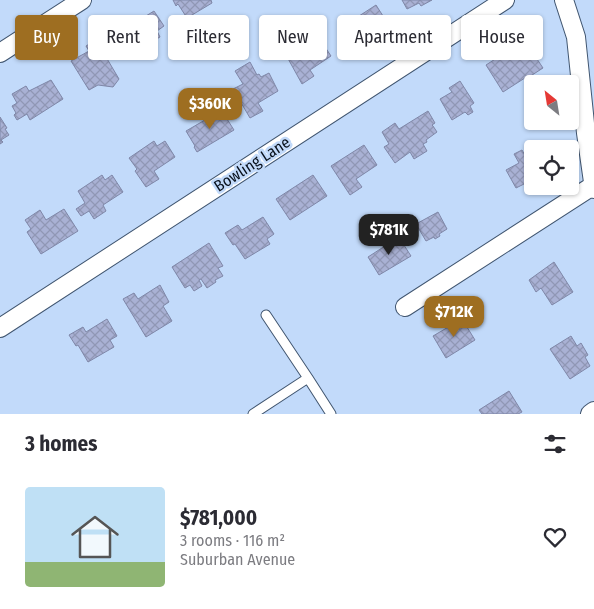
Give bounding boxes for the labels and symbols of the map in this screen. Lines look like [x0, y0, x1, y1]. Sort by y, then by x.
north arrow [524, 75, 579, 130]
pin: $360K [175, 88, 245, 130]
street label: Bowling Lane [210, 132, 294, 196]
pin: $781K [354, 214, 424, 256]
pin: $712K [419, 296, 489, 338]

